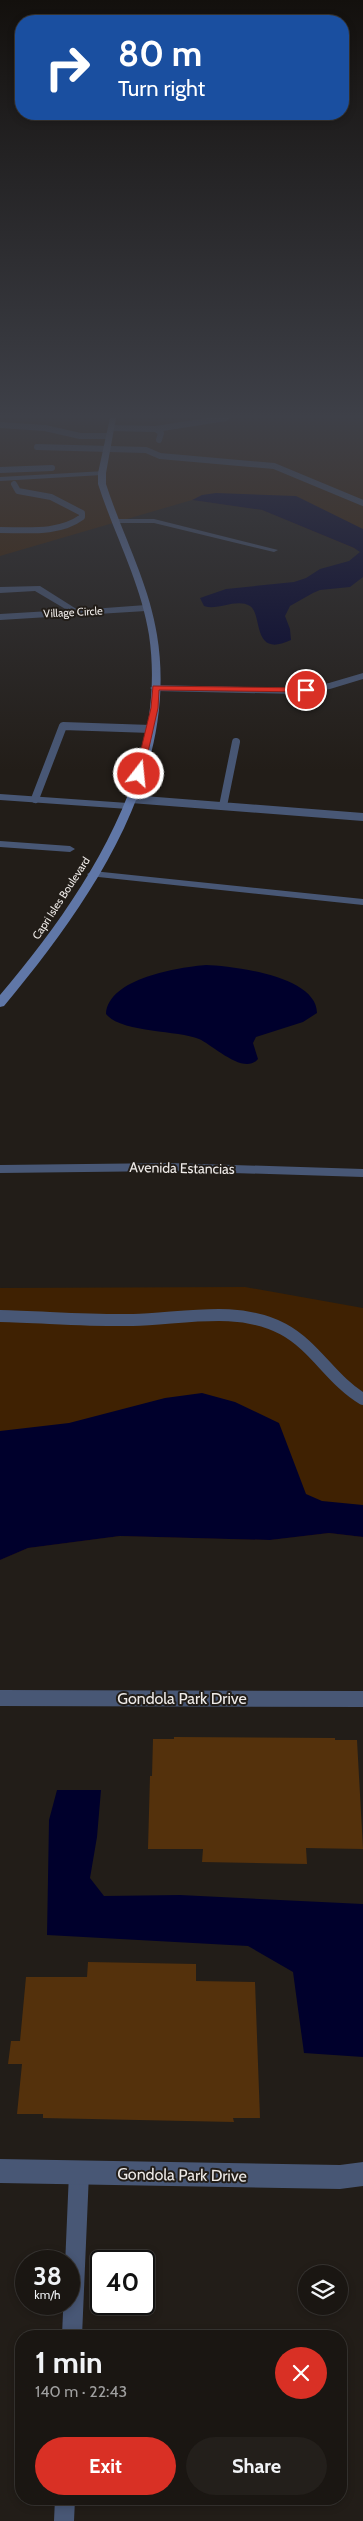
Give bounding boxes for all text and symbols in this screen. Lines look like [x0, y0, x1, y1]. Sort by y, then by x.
text: 80 m [118, 32, 202, 75]
icon: right [35, 35, 100, 100]
text: Turn right [118, 75, 205, 102]
street label: Village Circle [43, 603, 103, 621]
pin [285, 669, 327, 711]
icon: arrive [292, 676, 320, 704]
position arrow [112, 747, 164, 799]
street label: Capri Isles Boulevard [29, 854, 93, 942]
street label: Avenida Estancias [129, 1158, 235, 1178]
street label: Gondola Park Drive [117, 1689, 247, 1708]
street label: Gondola Park Drive [117, 2164, 247, 2186]
speed limit sign: 40 [90, 2250, 155, 2315]
text: 38 [33, 2261, 62, 2291]
map controls [298, 2265, 348, 2315]
button: layers [298, 2265, 348, 2315]
text: km/h [34, 2287, 61, 2302]
text: 1 min [35, 2344, 103, 2381]
button: close [275, 2347, 327, 2399]
text: 140 m · 22:43 [35, 2382, 127, 2401]
button: Exit [35, 2437, 176, 2495]
button: Share [186, 2437, 327, 2495]

